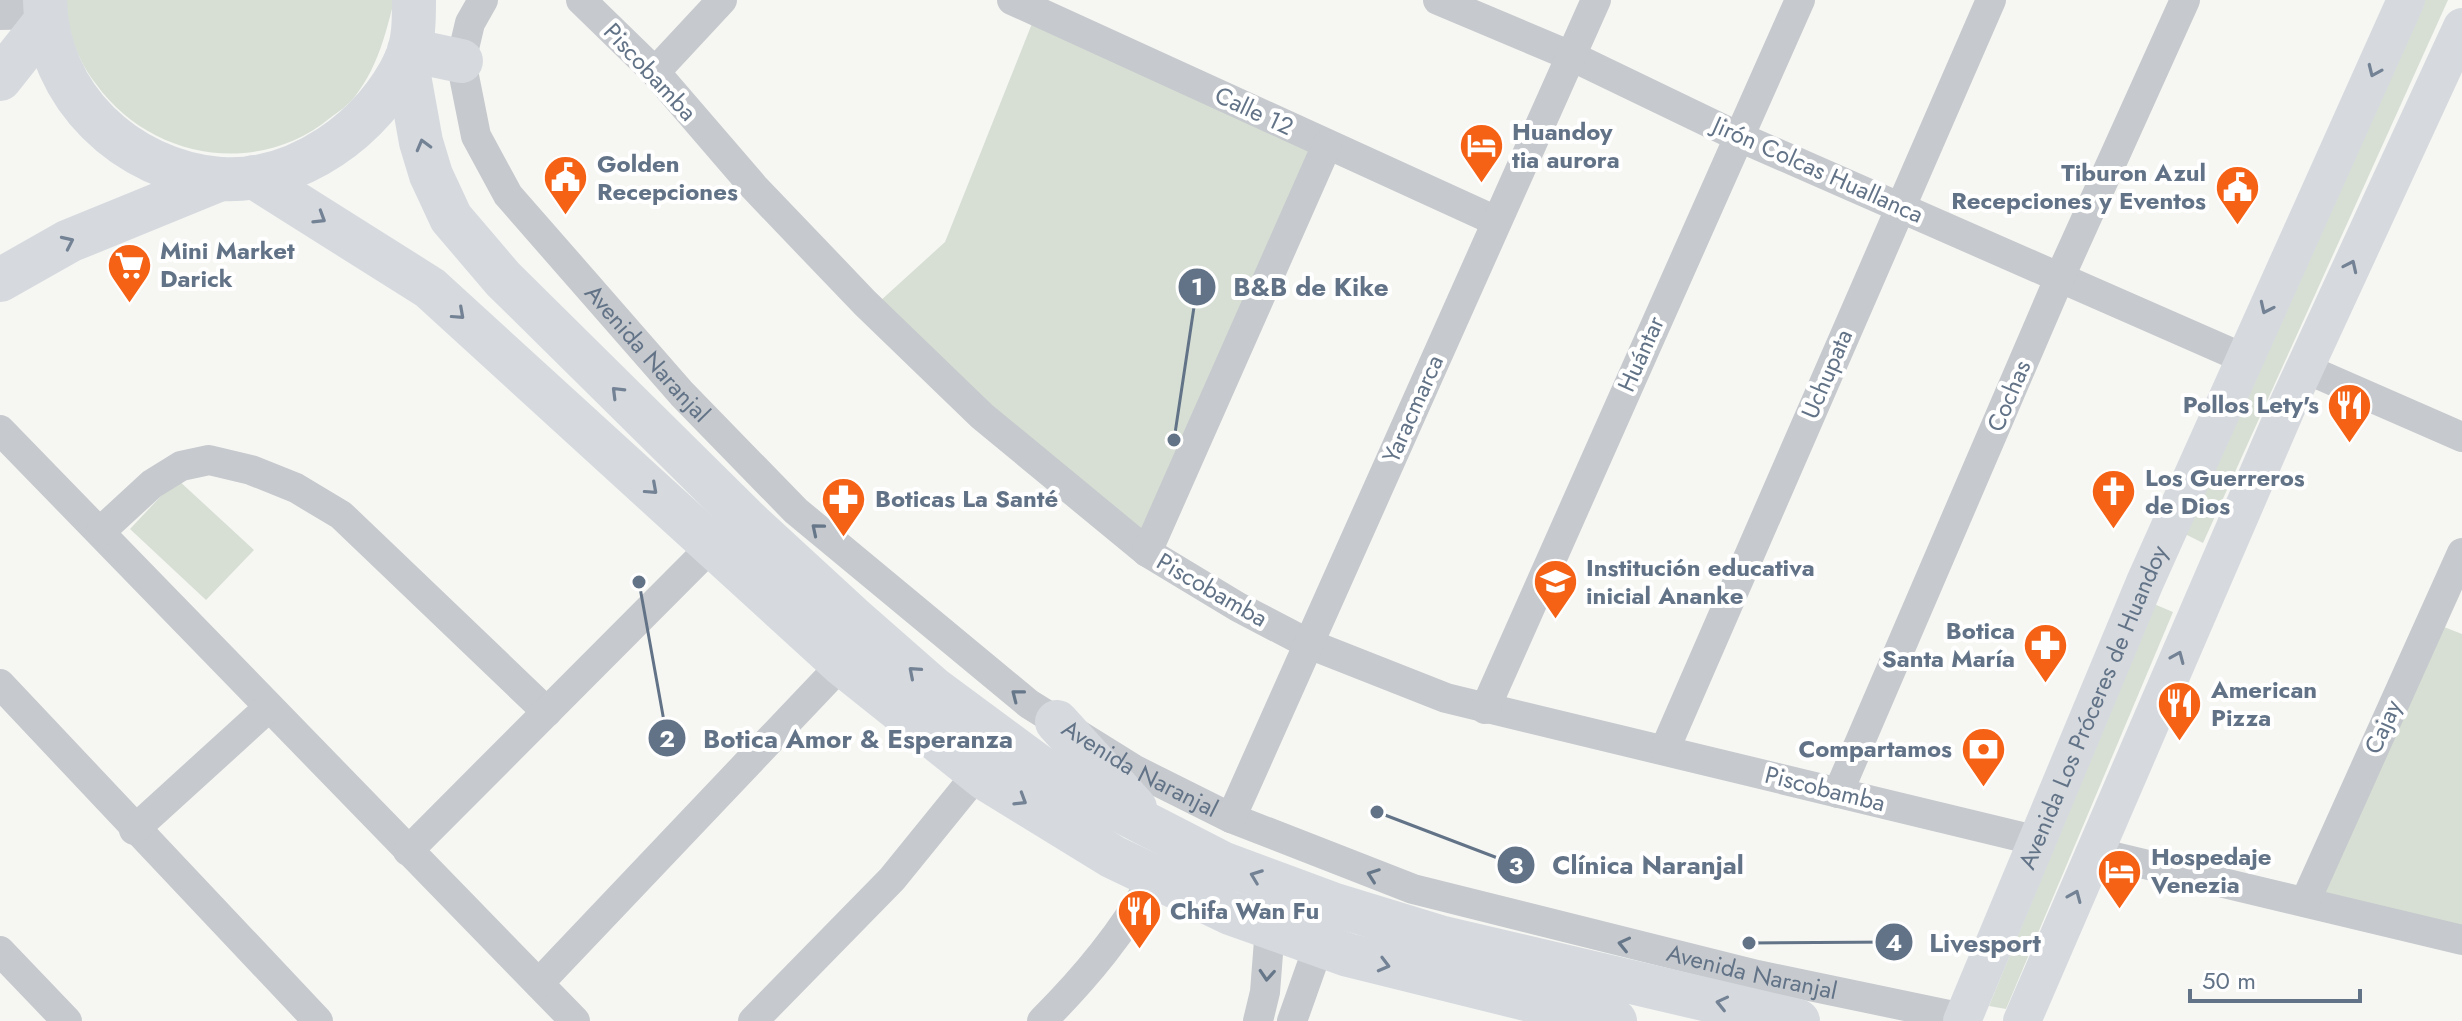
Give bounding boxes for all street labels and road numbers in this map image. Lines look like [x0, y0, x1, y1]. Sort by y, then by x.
street label: Piscobamba [596, 15, 705, 129]
street label: Calle 12 [1209, 77, 1299, 144]
street label: Jirón Colcas Huallanca [1705, 106, 1929, 232]
street label: Avenida Naranjal [577, 276, 718, 430]
street label: Huántar [1608, 310, 1673, 397]
street label: Uchupata [1792, 324, 1861, 424]
street label: Yaracmarca [1373, 349, 1452, 468]
street label: Cochas [1978, 355, 2039, 437]
street label: Avenida Los Próceres de Huandoy [2009, 539, 2176, 874]
street label: Piscobamba [1150, 544, 1274, 635]
street label: Cajay [2355, 694, 2410, 759]
street label: Avenida Naranjal [1055, 711, 1224, 826]
street label: Piscobamba [1761, 757, 1889, 820]
street label: Avenida Naranjal [1663, 935, 1841, 1008]

